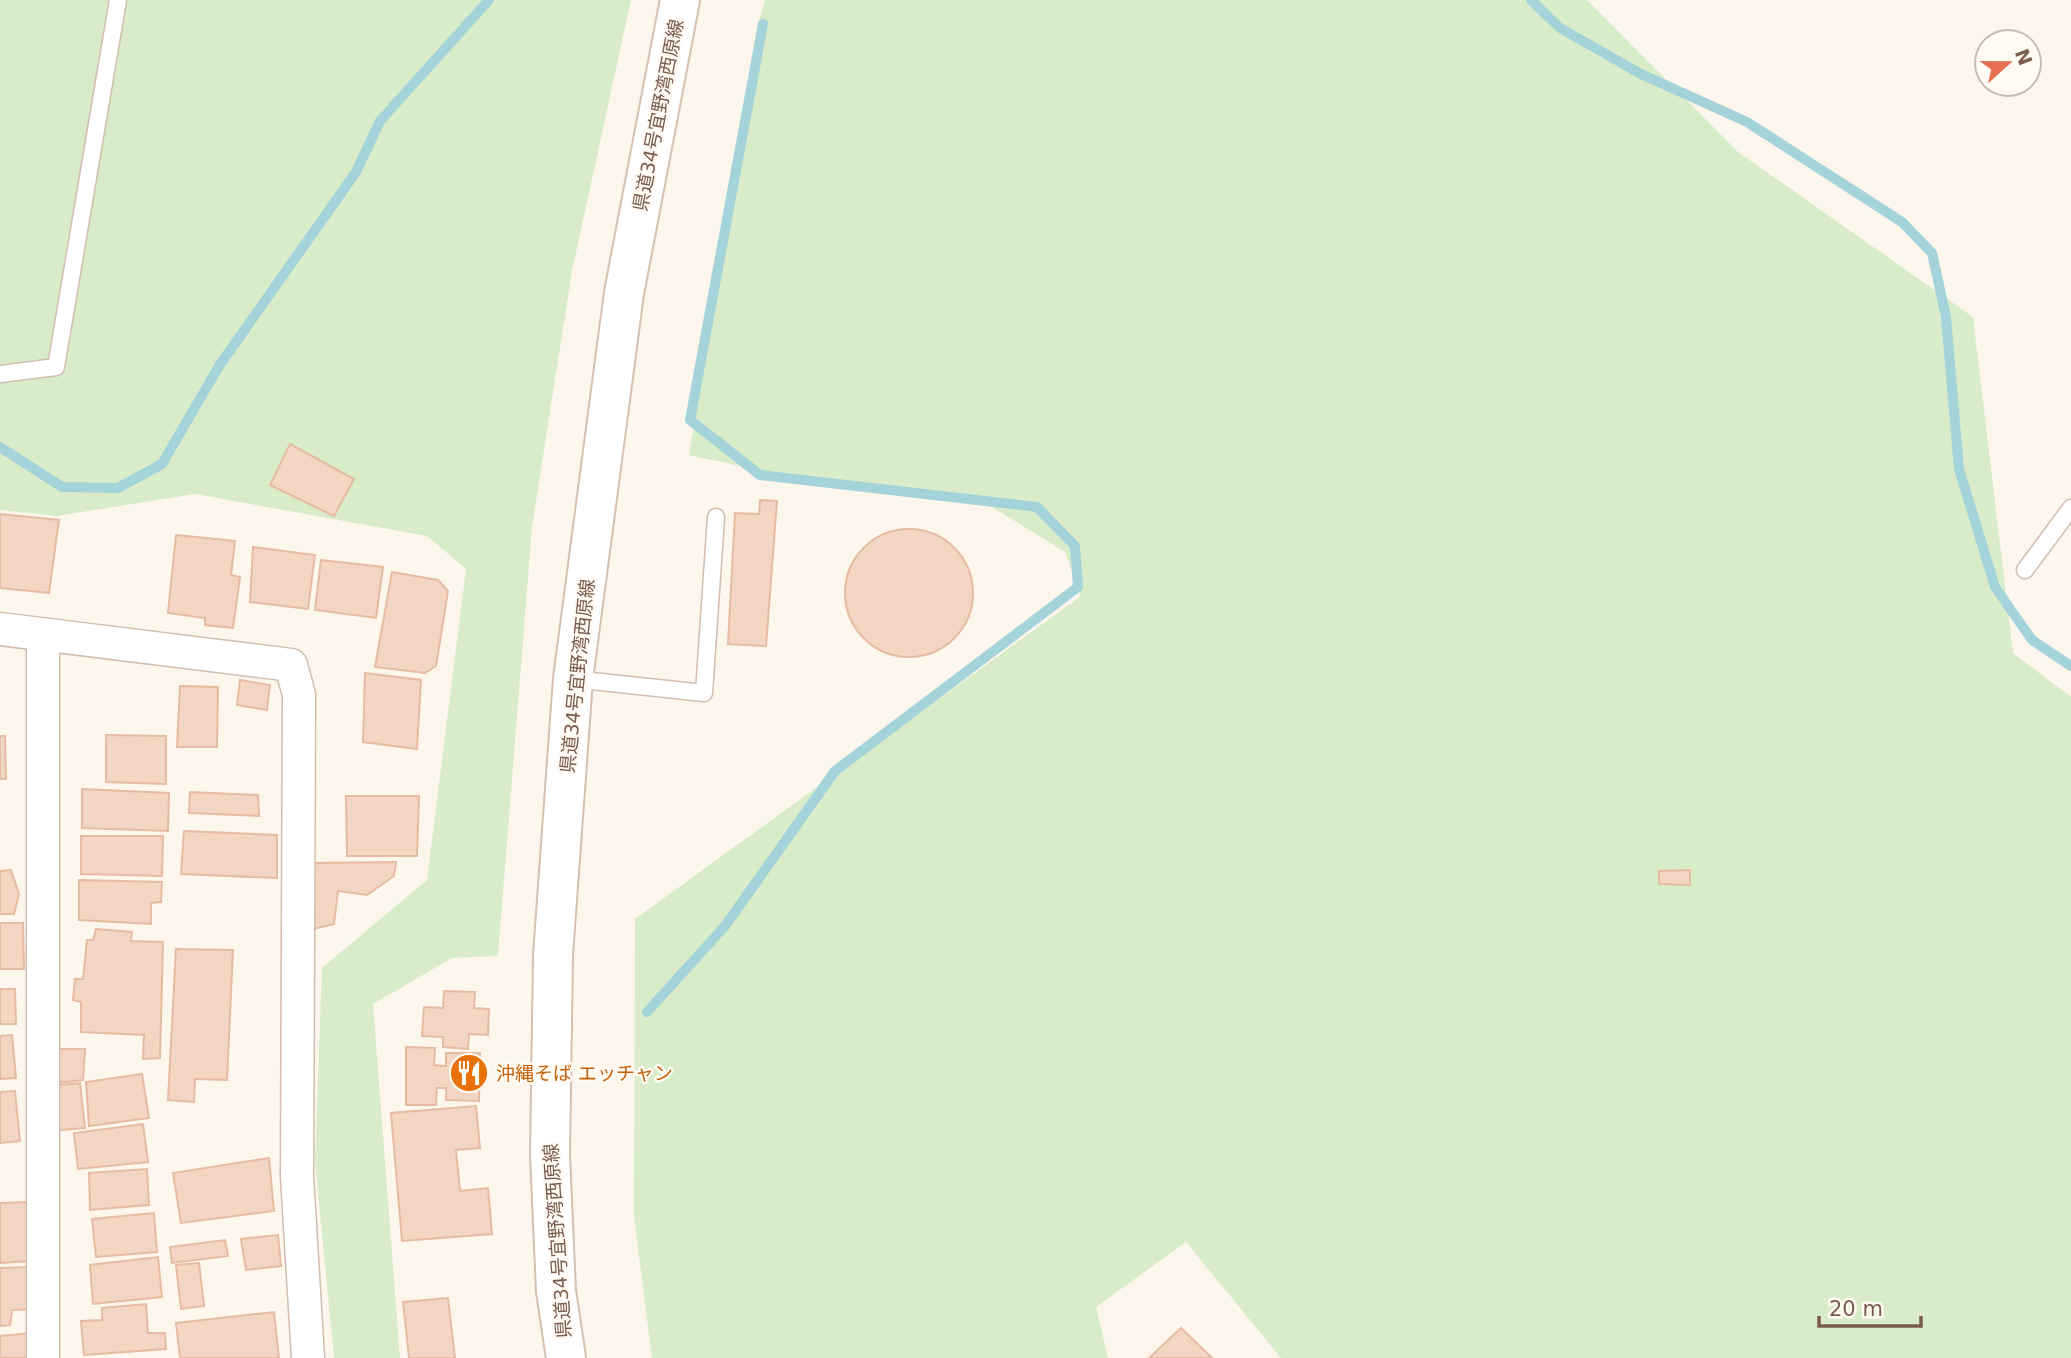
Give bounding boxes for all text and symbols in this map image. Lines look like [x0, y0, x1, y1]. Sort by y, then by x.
street label: 県道34号宜野湾西原線 [629, 17, 687, 213]
north arrow [1973, 28, 2043, 98]
text: N [2011, 46, 2037, 68]
street label: 県道34号宜野湾西原線 [556, 578, 598, 774]
restaurant icon: 沖縄そば エッチャン [448, 1052, 490, 1094]
place label: 沖縄そば エッチャン [496, 1062, 673, 1084]
street label: 県道34号宜野湾西原線 [539, 1143, 575, 1339]
scale bar [1819, 1284, 1920, 1328]
text: 20 m [1829, 1297, 1883, 1321]

